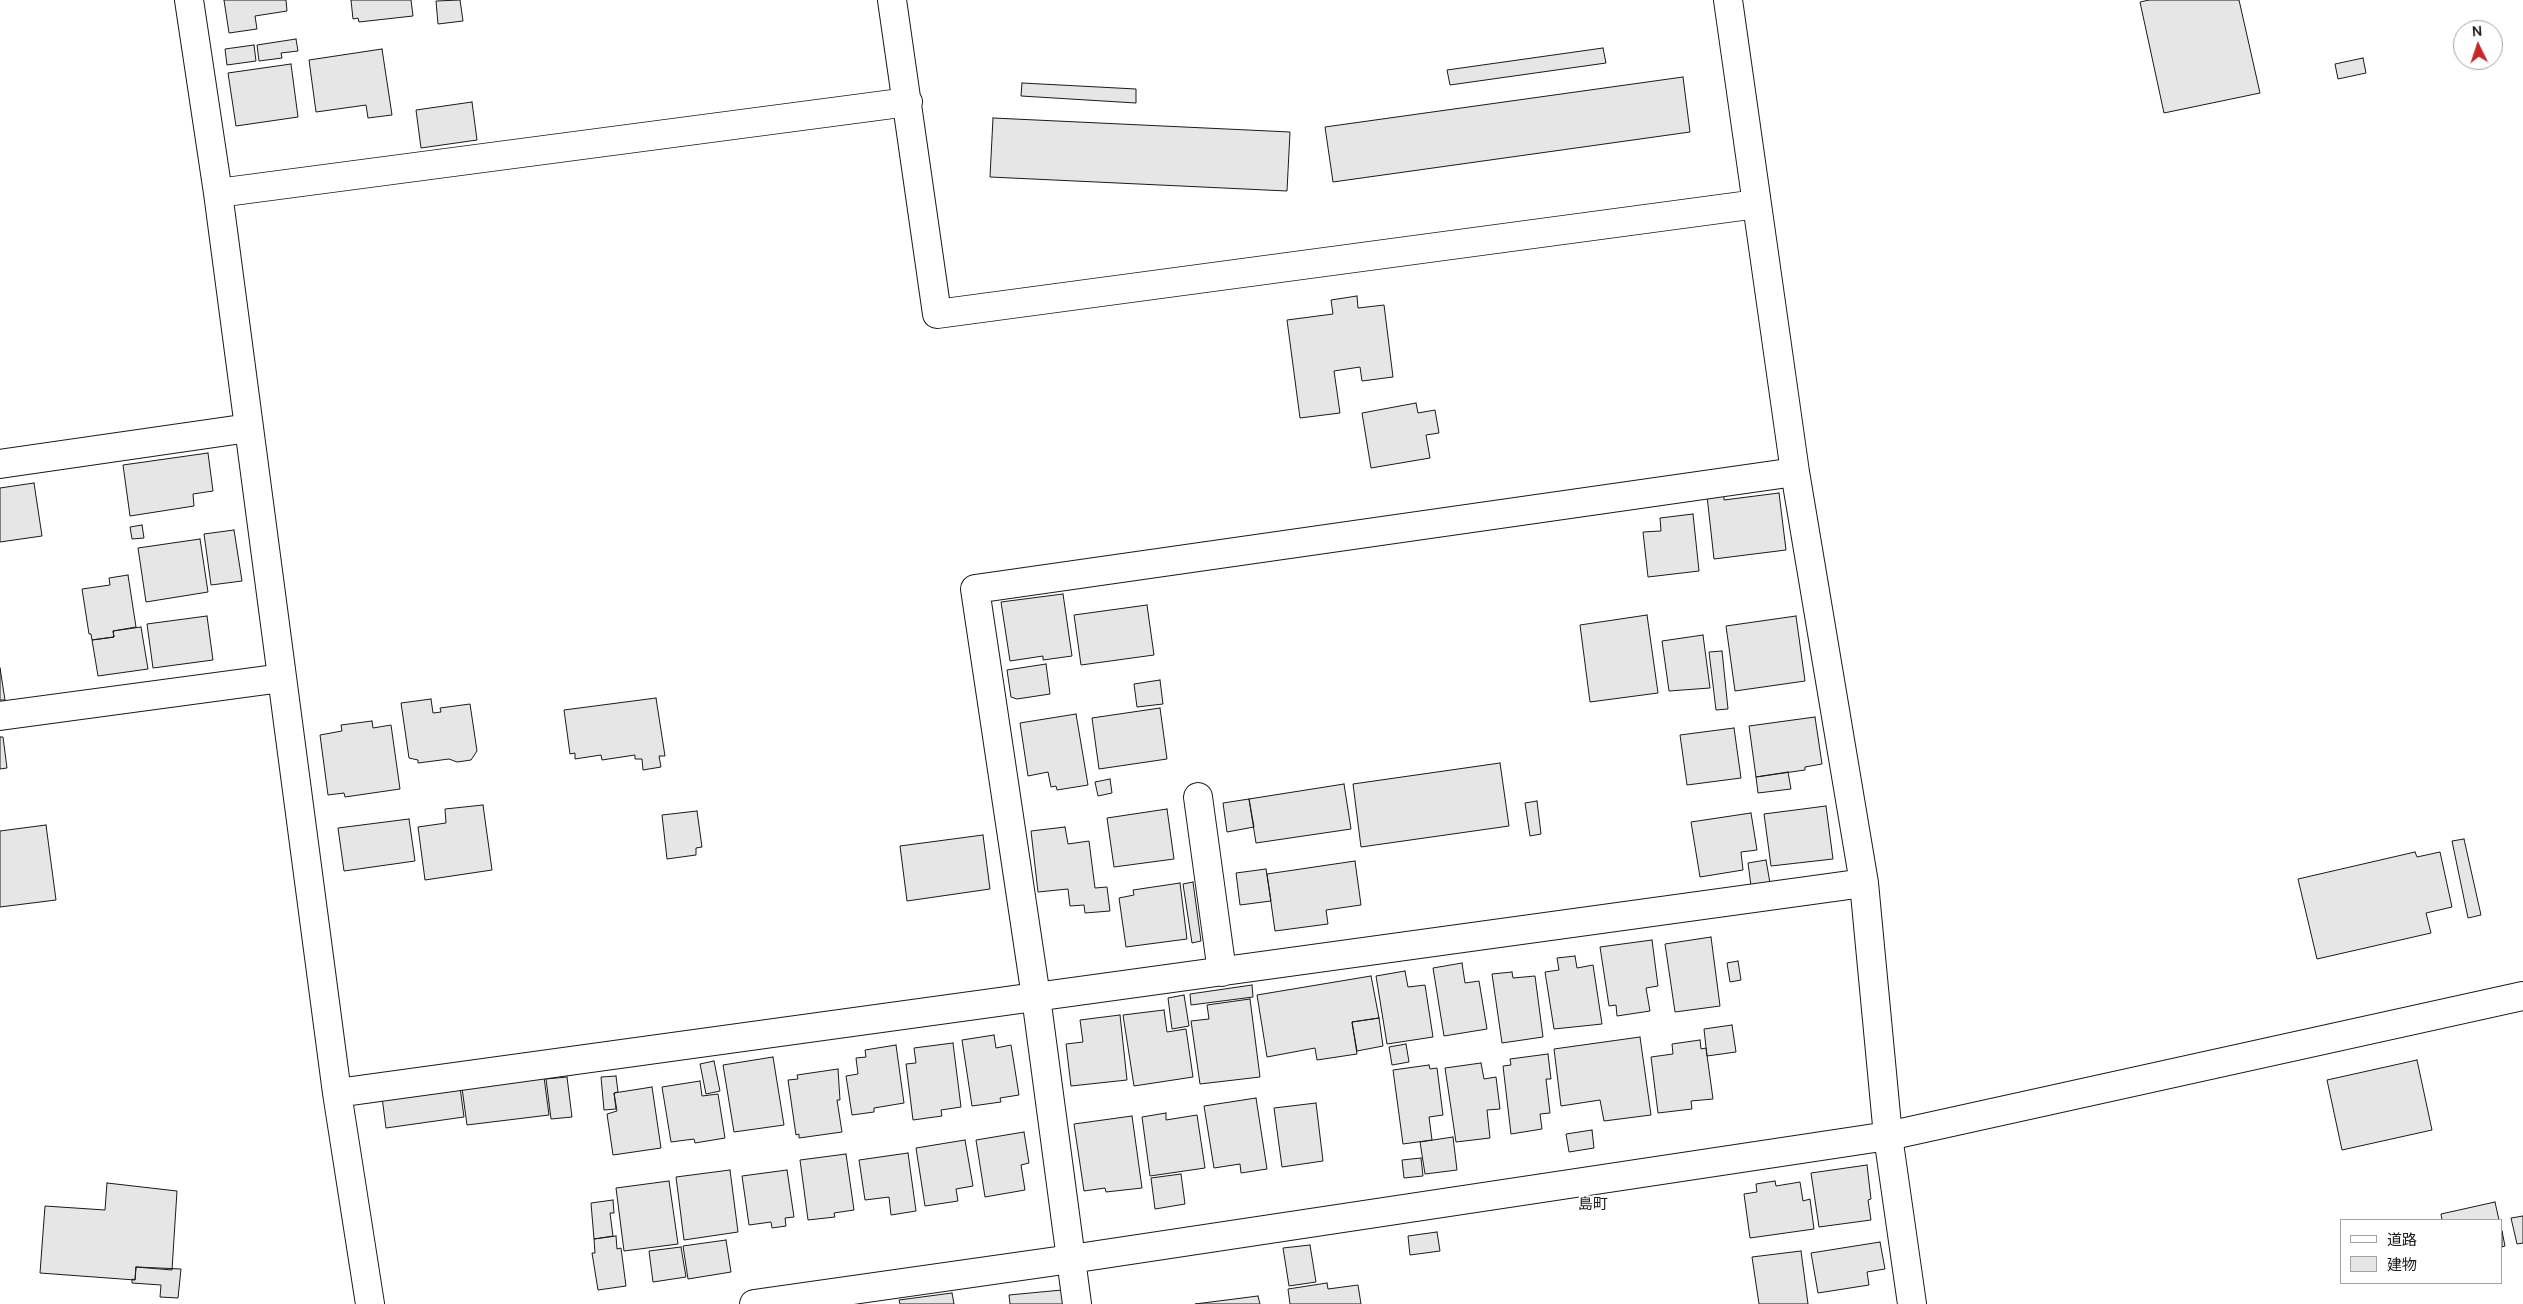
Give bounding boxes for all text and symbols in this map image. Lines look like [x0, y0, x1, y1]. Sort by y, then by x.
north arrow [2453, 20, 2503, 70]
text: N [2471, 21, 2483, 40]
district label: 島町 [1578, 1196, 1608, 1214]
legend [2340, 1219, 2503, 1284]
text: 道路 [2387, 1229, 2417, 1250]
text: 建物 [2387, 1254, 2417, 1275]

